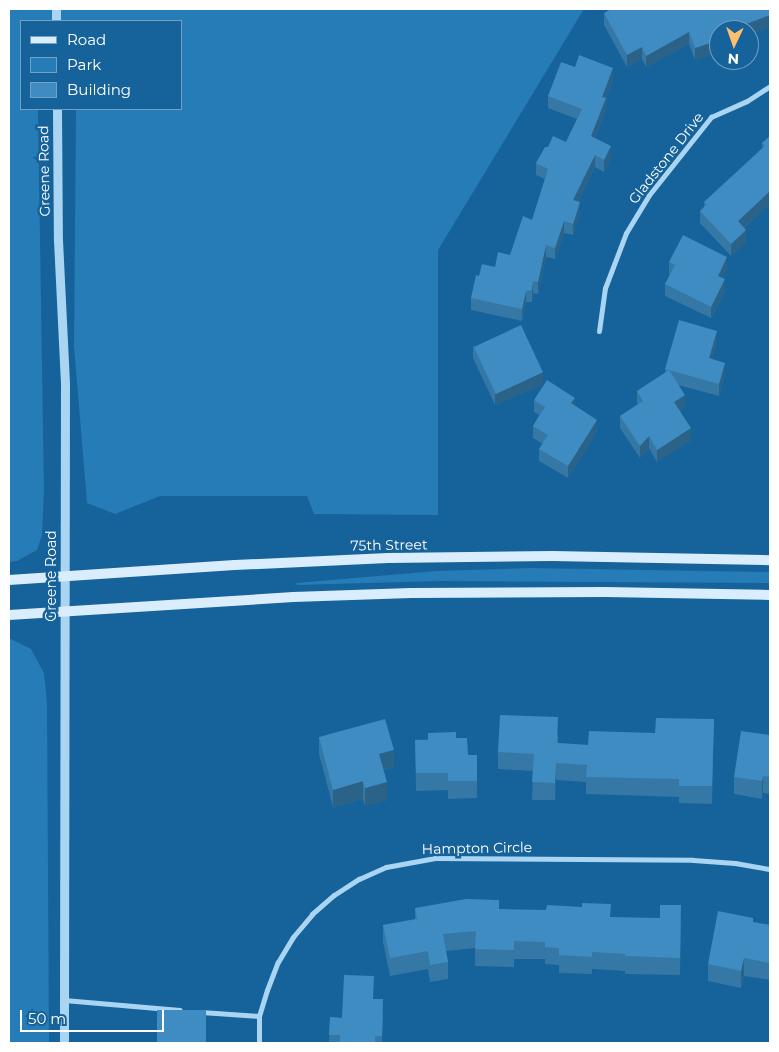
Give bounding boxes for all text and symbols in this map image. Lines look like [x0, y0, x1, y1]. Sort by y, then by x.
legend [20, 20, 182, 110]
north arrow [709, 20, 759, 70]
text: Road [67, 30, 106, 49]
text: N [727, 50, 739, 68]
text: Park [67, 55, 101, 74]
text: Building [67, 80, 131, 99]
street label: Gladstone Drive [625, 109, 707, 207]
street label: Greene Road [35, 125, 53, 217]
street label: Greene Road [43, 530, 59, 622]
street label: 75th Street [350, 536, 428, 554]
street label: Hampton Circle [422, 839, 532, 857]
scale bar [22, 1000, 166, 1032]
text: 50 m [28, 1009, 66, 1028]

